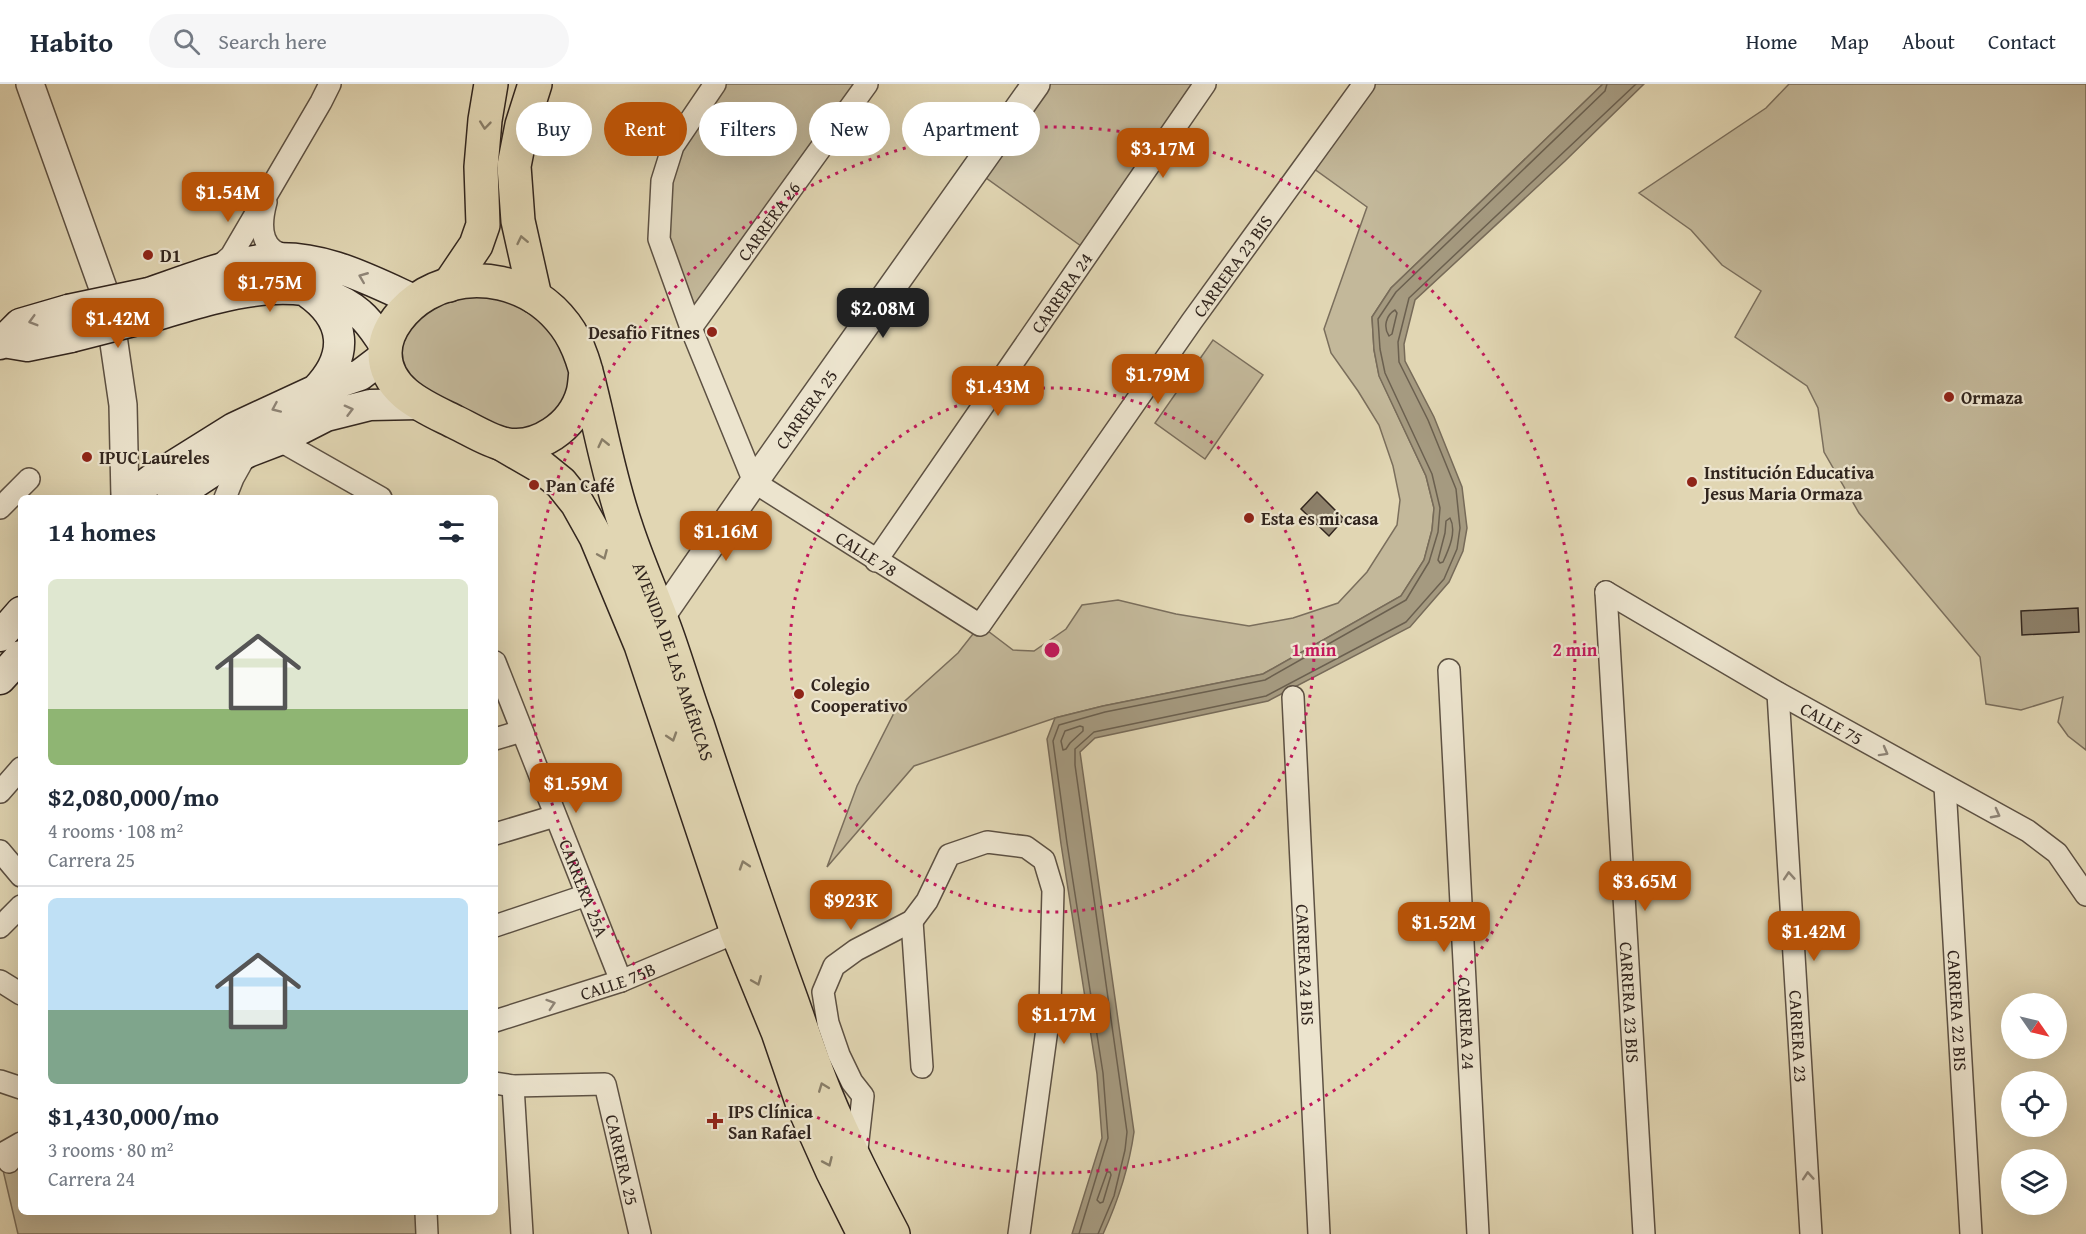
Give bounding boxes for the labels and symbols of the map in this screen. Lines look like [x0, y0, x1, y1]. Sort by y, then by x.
one-way arrow [479, 121, 492, 130]
pin: $3.17M [1114, 128, 1212, 179]
pin: $1.54M [179, 172, 277, 223]
street label: CARRERA 26 [730, 175, 806, 266]
street label: CARRERA 23 BIS [1186, 209, 1279, 323]
one-way arrow [516, 236, 529, 246]
place label: D1 [160, 242, 181, 269]
street label: CARRERA 24 [1024, 247, 1099, 338]
marker: D1 [141, 248, 155, 262]
pin: $1.75M [221, 262, 319, 313]
one-way arrow [358, 272, 369, 284]
pin: $2.08M [834, 288, 932, 339]
pin: $1.42M [69, 298, 167, 349]
one-way arrow [28, 314, 39, 326]
place label: Desafio Fitnes [588, 319, 700, 346]
marker: Desafio Fitnes [705, 325, 719, 339]
pin: $1.79M [1109, 354, 1207, 405]
street label: CARRERA 25 [768, 363, 844, 454]
pin: $1.43M [949, 366, 1047, 417]
place label: Ormaza [1961, 384, 2024, 411]
marker: Ormaza [1942, 390, 1956, 404]
one-way arrow [271, 401, 282, 413]
one-way arrow [344, 405, 354, 417]
one-way arrow [597, 438, 610, 448]
place label: IPUC Laureles [99, 444, 210, 471]
marker: IPUC Laureles [80, 450, 94, 464]
place label: Institución Educativa Jesus Maria Ormaza [1701, 459, 1875, 507]
place label: Pan Café [546, 472, 615, 499]
marker: Institución Educativa Jesus Maria Ormaza [1685, 475, 1699, 489]
marker: Pan Café [527, 478, 541, 492]
place label: Esta es mi casa [1261, 505, 1379, 532]
pin: $1.16M [677, 511, 775, 562]
marker: Esta es mi casa [1242, 511, 1256, 525]
street label: CALLE 78 [831, 524, 903, 583]
one-way arrow [596, 549, 608, 560]
street label: AVENIDA DE LAS AMÉRICAS [626, 558, 722, 764]
text: 1 min [1292, 636, 1337, 663]
text: 2 min [1553, 636, 1598, 663]
centre of rings [1042, 640, 1062, 660]
place label: Colegio Cooperativo [811, 671, 908, 719]
marker: Colegio Cooperativo [792, 687, 806, 701]
street label: CALLE 75 [1796, 694, 1868, 751]
one-way arrow [665, 731, 677, 742]
one-way arrow [1878, 745, 1888, 756]
pin: $1.59M [527, 763, 625, 814]
one-way arrow [1990, 807, 2000, 818]
street label: CARRERA 25A [553, 835, 616, 941]
one-way arrow [738, 860, 751, 871]
pin: $3.65M [1596, 861, 1694, 912]
one-way arrow [1783, 872, 1796, 881]
pin: $923K [809, 880, 893, 931]
pin: $1.52M [1395, 902, 1493, 953]
street label: CARRERA 24 BIS [1290, 904, 1322, 1026]
pin: $1.42M [1765, 911, 1863, 962]
street label: CARRERA 23 BIS [1613, 941, 1647, 1064]
street label: CARRERA 22 BIS [1941, 949, 1975, 1072]
street label: CALLE 75B [577, 955, 659, 1007]
one-way arrow [750, 974, 762, 985]
street label: CARRERA 24 [1451, 977, 1483, 1070]
street label: CARRERA 23 [1783, 989, 1815, 1083]
north arrow [2001, 993, 2067, 1059]
pin: $1.17M [1015, 994, 1113, 1045]
one-way arrow [545, 998, 556, 1011]
one-way arrow [817, 1082, 830, 1092]
place label: IPS Clínica San Rafael [728, 1098, 814, 1146]
street label: CARRERA 25 [599, 1112, 646, 1208]
marker: IPS Clínica San Rafael [706, 1112, 724, 1130]
one-way arrow [821, 1156, 833, 1167]
one-way arrow [1801, 1171, 1814, 1180]

